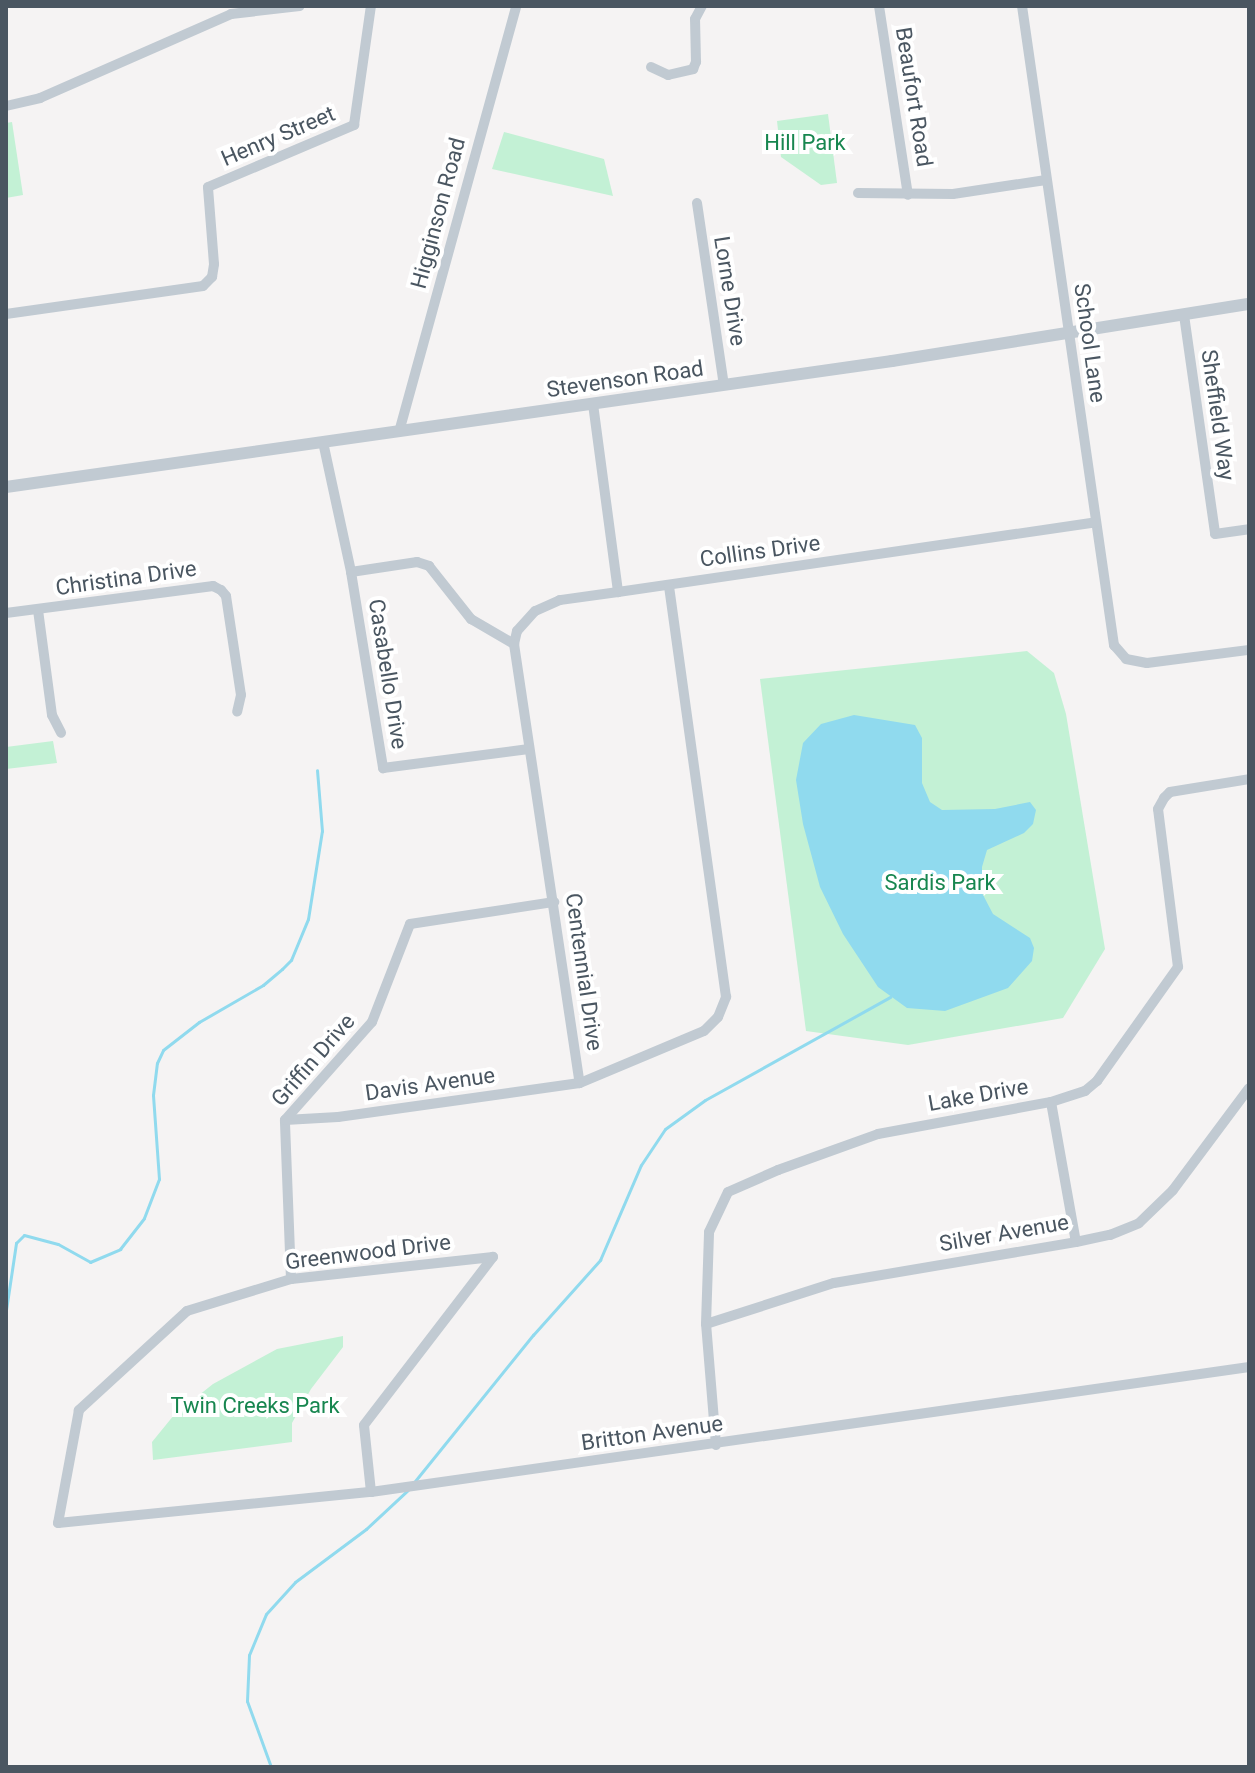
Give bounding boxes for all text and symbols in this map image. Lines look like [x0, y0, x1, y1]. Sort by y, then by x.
street label: Beaufort Road [890, 25, 938, 169]
street label: Henry Street [217, 100, 339, 172]
park label: Hill Park [764, 130, 846, 156]
street label: Higginson Road [405, 135, 471, 291]
street label: Lorne Drive [708, 234, 752, 348]
street label: School Lane [1069, 282, 1111, 404]
street label: Sheffield Way [1196, 348, 1240, 482]
street label: Stevenson Road [545, 355, 705, 403]
street label: Collins Drive [698, 529, 822, 573]
street label: Christina Drive [54, 555, 198, 601]
street label: Casabello Drive [363, 597, 413, 751]
park label: Sardis Park [884, 870, 996, 896]
street label: Centennial Drive [560, 892, 608, 1052]
street label: Griffin Drive [266, 1008, 360, 1112]
street label: Davis Avenue [363, 1062, 497, 1106]
street label: Lake Drive [926, 1073, 1030, 1117]
street label: Silver Avenue [937, 1209, 1071, 1257]
street label: Greenwood Drive [284, 1229, 452, 1275]
park label: Twin Creeks Park [170, 1393, 340, 1419]
street label: Britton Avenue [579, 1410, 725, 1456]

